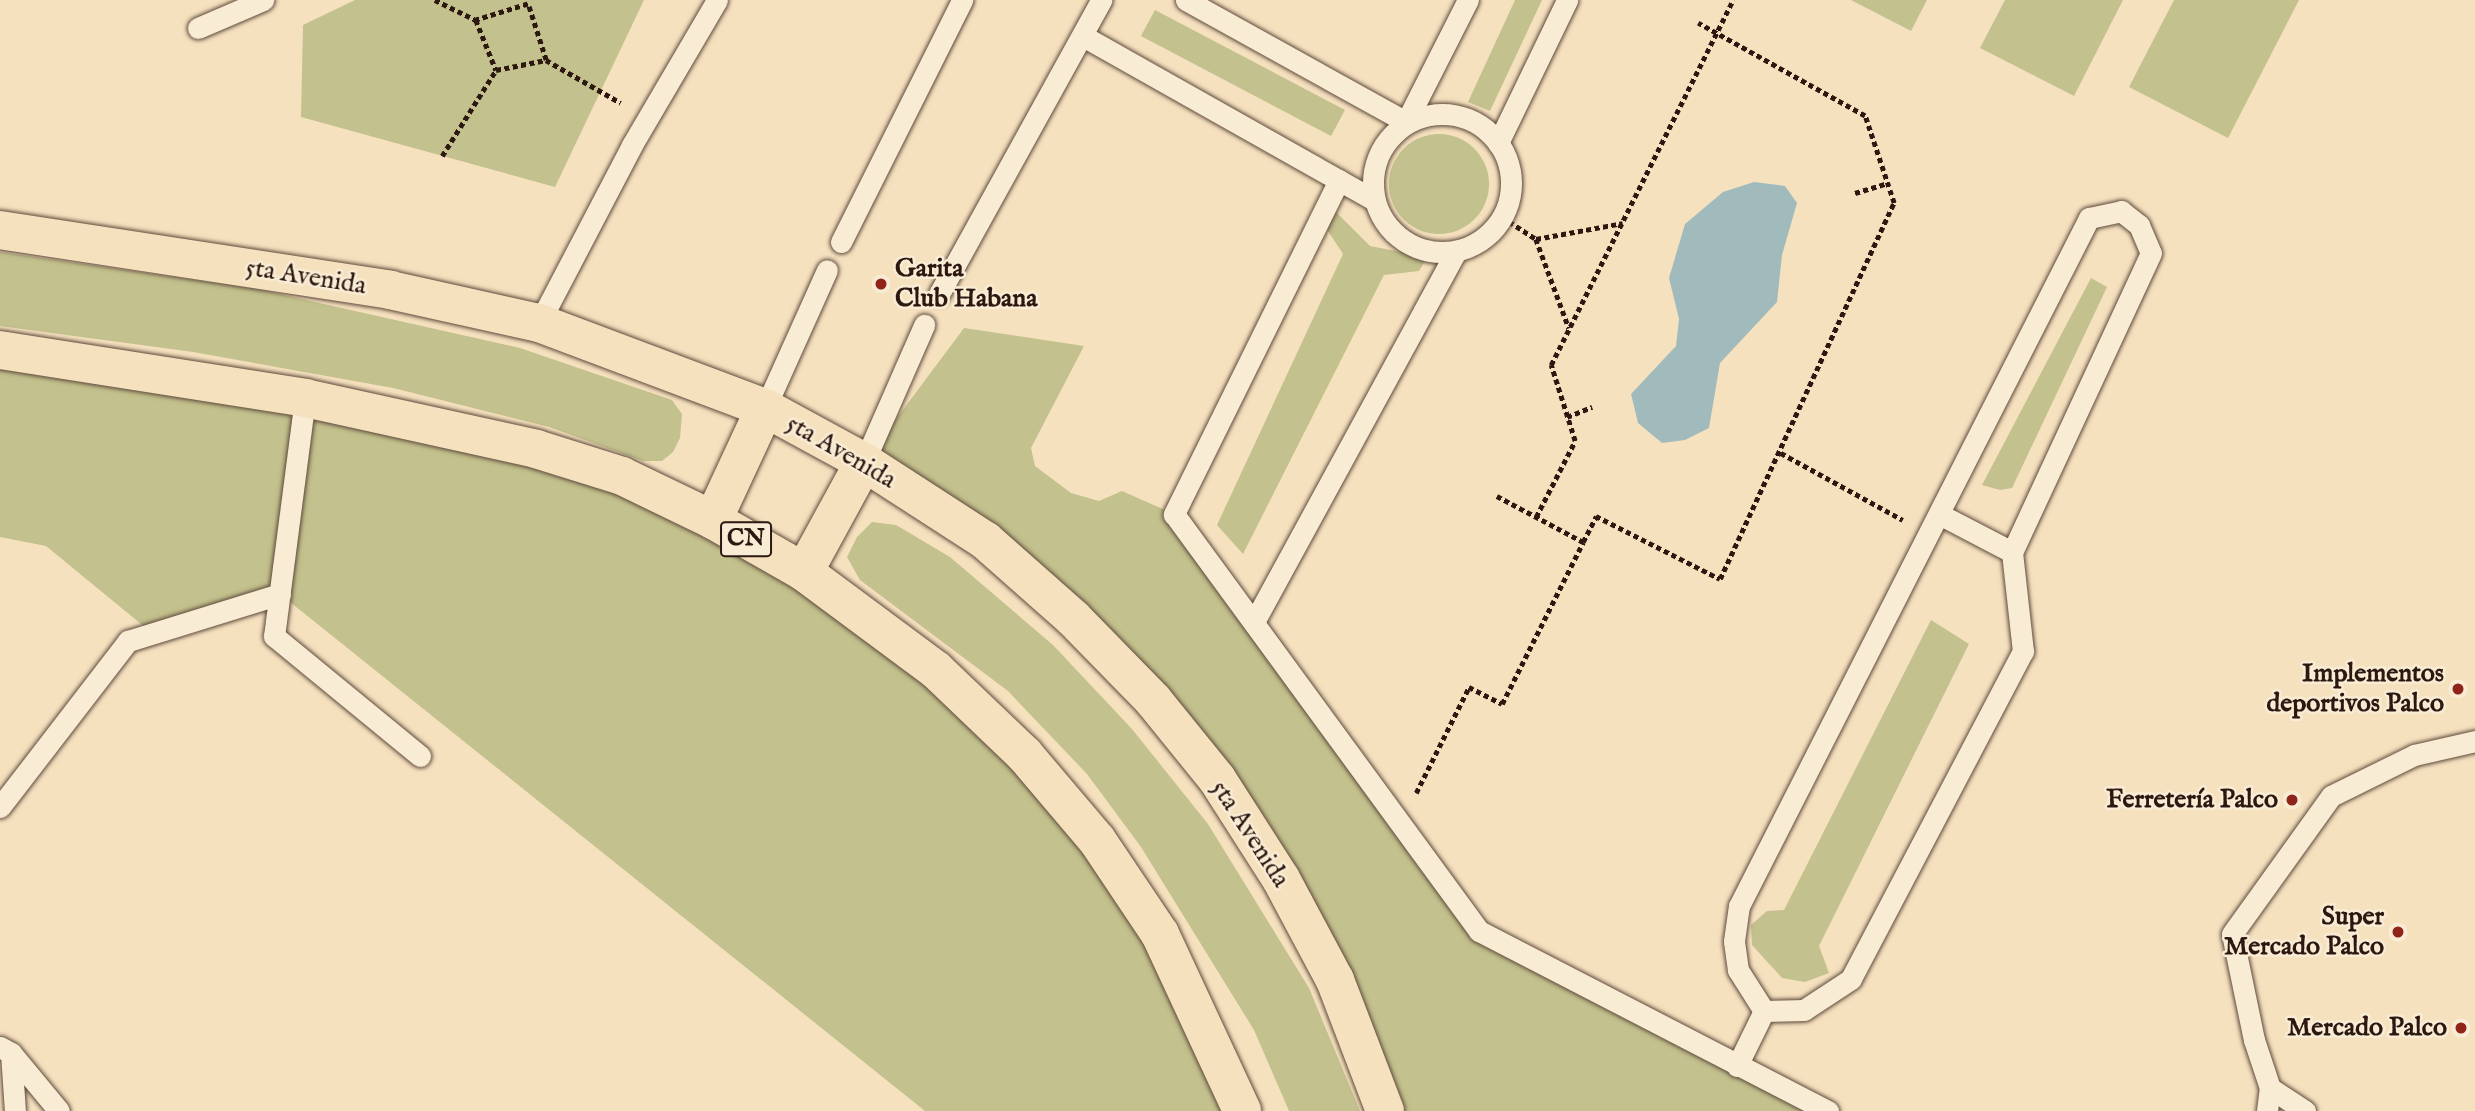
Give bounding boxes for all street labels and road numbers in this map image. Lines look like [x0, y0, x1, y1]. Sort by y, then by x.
street label: 5ta Avenida [244, 252, 368, 302]
street label: 5ta Avenida [781, 408, 901, 496]
road number: CN [720, 518, 772, 560]
street label: 5ta Avenida [1204, 775, 1296, 893]

